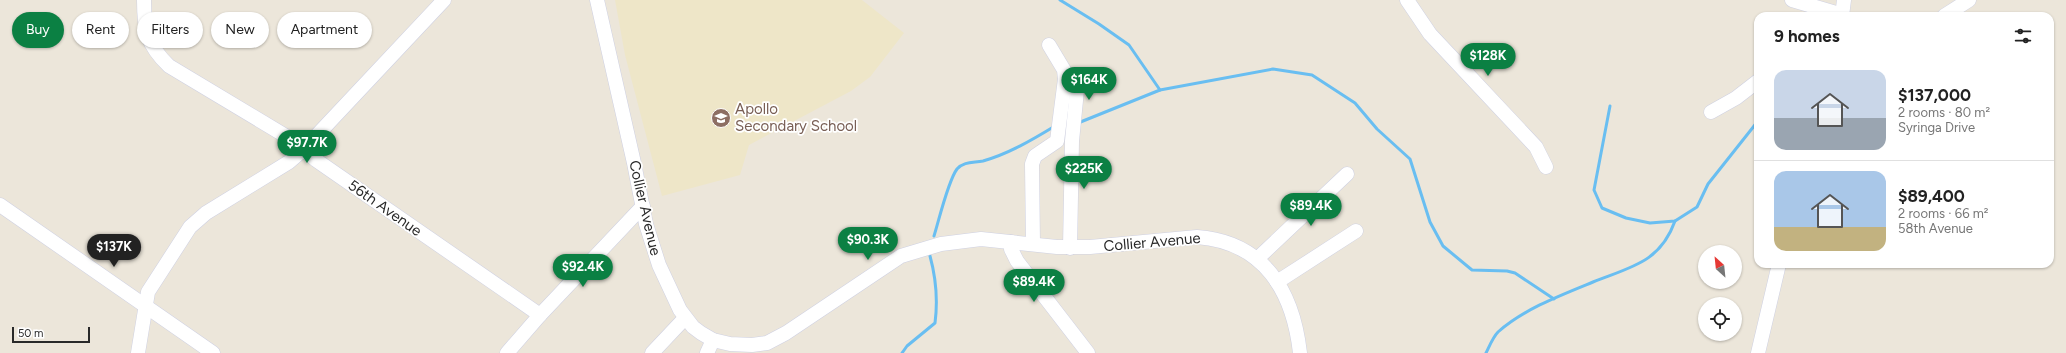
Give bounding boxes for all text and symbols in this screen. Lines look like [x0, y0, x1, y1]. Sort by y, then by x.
chip: Buy [12, 12, 64, 48]
chip: Rent [72, 12, 129, 48]
chip: Filters [137, 12, 203, 48]
chip: New [211, 12, 269, 48]
chip: Apartment [277, 12, 372, 48]
icon: filters [2012, 25, 2034, 47]
text: 9 homes [1774, 26, 1840, 46]
pin: $128K [1460, 43, 1516, 77]
text: $128K [1470, 48, 1506, 63]
pin: $164K [1061, 67, 1117, 101]
text: $164K [1070, 72, 1108, 87]
text: $137,000 [1898, 85, 1971, 105]
icon: home [1806, 86, 1854, 134]
place label: Apollo Secondary School [735, 100, 857, 135]
text: 2 rooms · 80 m² [1898, 105, 1990, 120]
school or university icon: Apollo Secondary School [710, 107, 732, 129]
text: Syringa Drive [1898, 120, 1975, 135]
pin: $97.7K [274, 130, 340, 164]
text: $97.7K [286, 135, 328, 150]
pin: $225K [1056, 156, 1112, 190]
street label: Collier Avenue [625, 159, 665, 257]
text: $225K [1065, 161, 1103, 176]
street label: 56th Avenue [345, 176, 425, 240]
text: $89,400 [1898, 186, 1965, 206]
icon: home [1806, 187, 1854, 235]
pin: $89.4K [1278, 193, 1344, 227]
text: $89.4K [1290, 198, 1332, 213]
text: 2 rooms · 66 m² [1898, 206, 1988, 221]
text: 58th Avenue [1898, 221, 1973, 236]
pin: $90.3K [835, 227, 901, 261]
street label: Collier Avenue [1103, 229, 1201, 255]
text: $90.3K [847, 232, 889, 247]
pin: $137K [86, 234, 142, 268]
text: $137K [96, 239, 132, 254]
north arrow [1698, 245, 1742, 289]
map controls [1698, 245, 1742, 341]
pin: $92.4K [550, 254, 616, 288]
text: $92.4K [562, 259, 604, 274]
pin: $89.4K [1001, 269, 1067, 303]
text: $89.4K [1013, 274, 1055, 289]
button: locate [1698, 297, 1742, 341]
scale bar [12, 325, 90, 344]
text: 50 m [18, 327, 43, 340]

